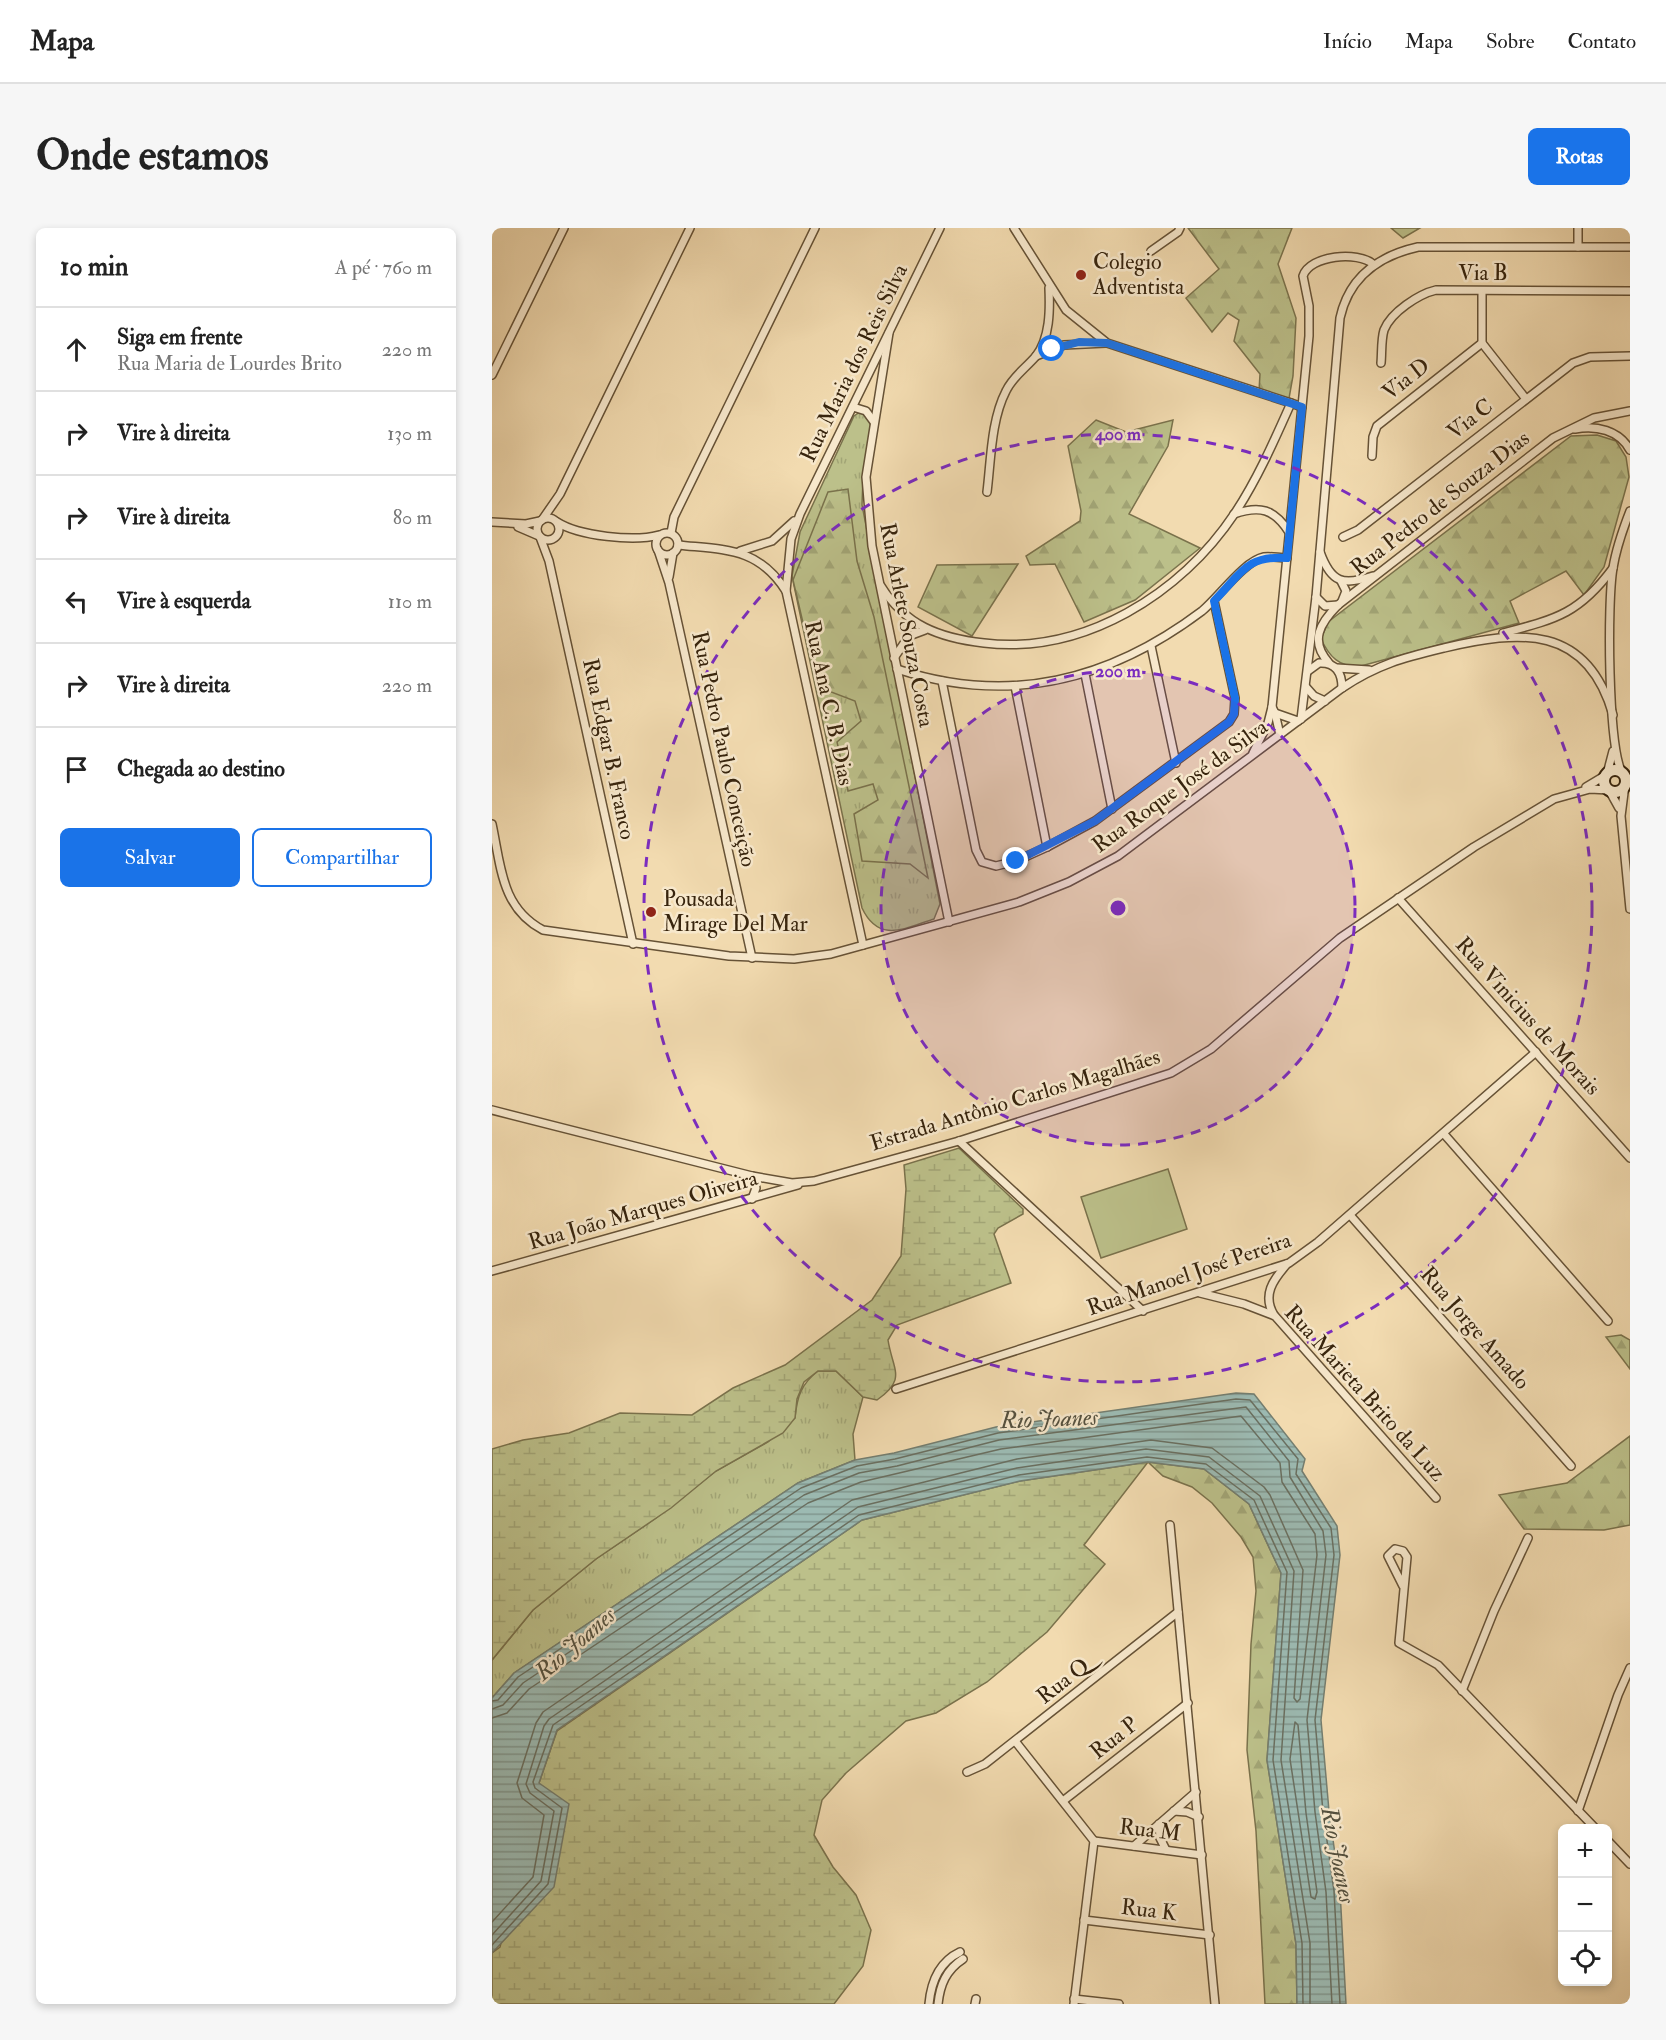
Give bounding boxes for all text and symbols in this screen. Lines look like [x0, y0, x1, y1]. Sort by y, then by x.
text: Mapa [30, 24, 94, 59]
text: Início [1323, 28, 1372, 55]
text: Mapa [1405, 28, 1453, 55]
text: Sobre [1486, 28, 1535, 55]
text: Contato [1568, 28, 1636, 55]
button: Rotas [1528, 128, 1630, 185]
text: Onde estamos [36, 130, 269, 182]
place label: Colegio Adventista [1092, 248, 1185, 301]
text: 10 min [60, 251, 128, 283]
text: A pé · 760 m [335, 255, 432, 280]
street label: Rua Maria dos Reis Silva [794, 259, 915, 467]
street label: Via B [1458, 259, 1508, 287]
marker: Colegio Adventista [1074, 268, 1088, 282]
text: Siga em frente [117, 323, 242, 351]
icon: ahead [60, 333, 93, 366]
route start [1038, 335, 1064, 361]
text: 220 m [382, 337, 432, 362]
text: Rua Maria de Lourdes Brito [117, 351, 342, 376]
street label: Via D [1377, 352, 1435, 406]
street label: Via C [1441, 392, 1499, 446]
icon: right [60, 417, 93, 450]
text: Vire à direita [117, 419, 230, 447]
text: 130 m [387, 421, 432, 446]
text: 400 m [1094, 423, 1142, 446]
street label: Rua Pedro de Souza Dias [1345, 424, 1535, 582]
icon: right [60, 501, 93, 534]
text: Vire à direita [117, 503, 230, 531]
text: 80 m [393, 505, 432, 530]
street label: Rua Arlete Souza Costa [873, 521, 941, 730]
icon: left [60, 585, 93, 618]
text: Vire à esquerda [117, 587, 251, 615]
text: 110 m [388, 589, 432, 614]
street label: Rua Ana C. B. Dias [798, 618, 860, 788]
street label: Rua Pedro Paulo Conceição [685, 629, 763, 869]
street label: Rua Edgar B. Franco [576, 656, 642, 842]
text: 200 m [1095, 660, 1142, 683]
icon: right [60, 669, 93, 702]
text: Vire à direita [117, 671, 230, 699]
text: 220 m [382, 673, 432, 698]
street label: Rua Roque José da Silva [1087, 712, 1274, 859]
icon: arrive [60, 753, 93, 786]
text: Chegada ao destino [117, 755, 285, 783]
button: Salvar [60, 828, 240, 887]
button: Compartilhar [252, 828, 432, 887]
route end [1002, 847, 1028, 873]
place label: Pousada Mirage Del Mar [663, 885, 809, 938]
centre of rings [1108, 898, 1128, 918]
marker: Pousada Mirage Del Mar [644, 905, 658, 919]
street label: Rua Vinicius de Morais [1449, 931, 1607, 1101]
street label: Estrada Antônio Carlos Magalhães [867, 1042, 1163, 1158]
street label: Rua João Marques Oliveira [525, 1164, 762, 1256]
street label: Rua Manoel José Pereira [1083, 1226, 1296, 1322]
street label: Rua Jorge Amado [1414, 1261, 1536, 1395]
street label: Rua Marieta Brito da Luz [1278, 1299, 1452, 1487]
water label: Rio Joanes [999, 1402, 1099, 1436]
water label: Rio Joanes [527, 1600, 622, 1688]
street label: Rua Q [1031, 1643, 1106, 1710]
street label: Rua P [1084, 1710, 1144, 1765]
water label: Rio Joanes [1313, 1803, 1363, 1906]
street label: Rua M [1118, 1812, 1182, 1848]
map controls [1558, 1824, 1612, 1986]
button: + [1558, 1824, 1612, 1878]
button: − [1558, 1878, 1612, 1932]
street label: Rua K [1120, 1893, 1179, 1927]
button: locate [1558, 1932, 1612, 1986]

